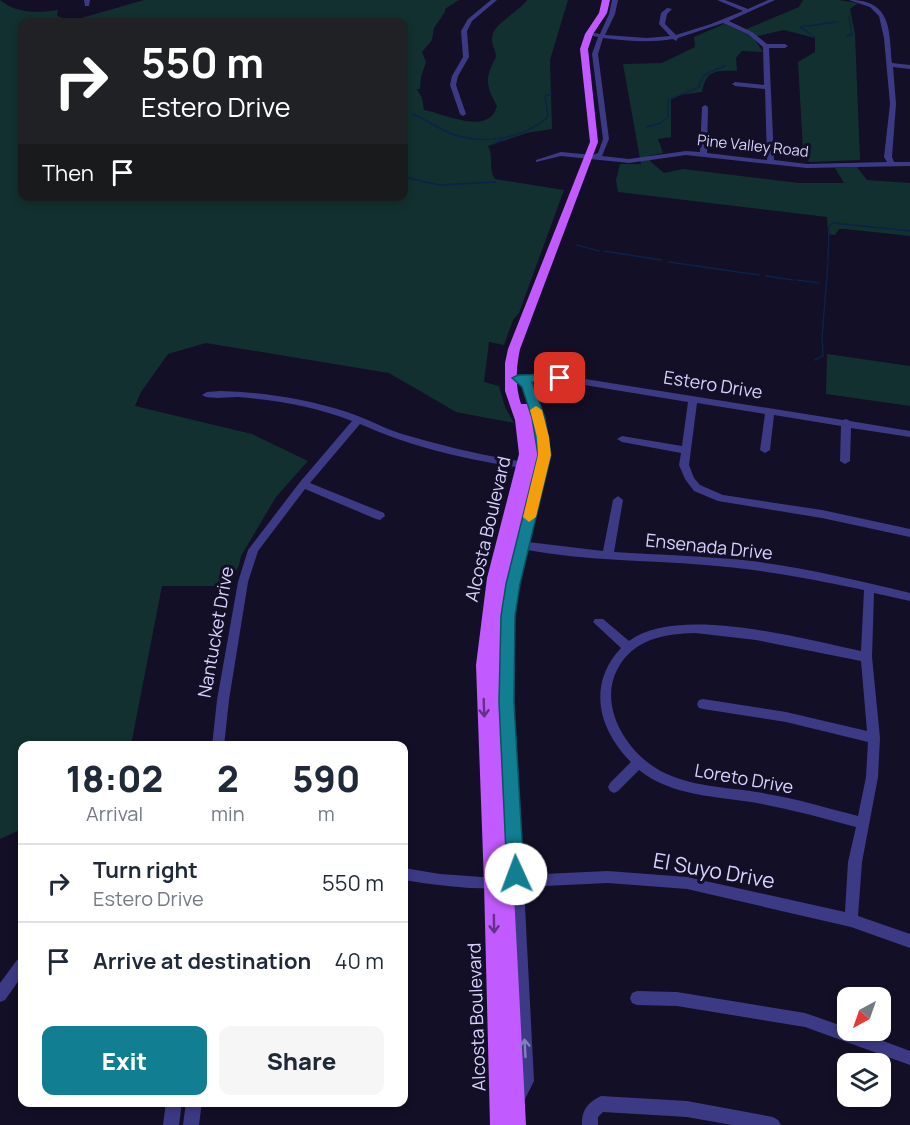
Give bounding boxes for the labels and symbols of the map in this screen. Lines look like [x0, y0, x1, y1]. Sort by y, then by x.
street label: Pine Valley Road [696, 129, 810, 162]
pin [534, 352, 585, 403]
street label: Estero Drive [662, 364, 764, 404]
street label: Alcosta Boulevard [459, 454, 515, 604]
street label: Ensenada Drive [644, 527, 774, 565]
street label: Nantucket Drive [192, 564, 238, 699]
one-way arrow [479, 698, 490, 718]
street label: Loreto Drive [693, 758, 795, 799]
position arrow [484, 842, 548, 906]
street label: El Suyo Drive [651, 846, 777, 894]
one-way arrow [488, 914, 500, 934]
street label: Alcosta Boulevard [461, 942, 491, 1092]
north arrow [837, 987, 891, 1041]
one-way arrow [520, 1039, 531, 1059]

